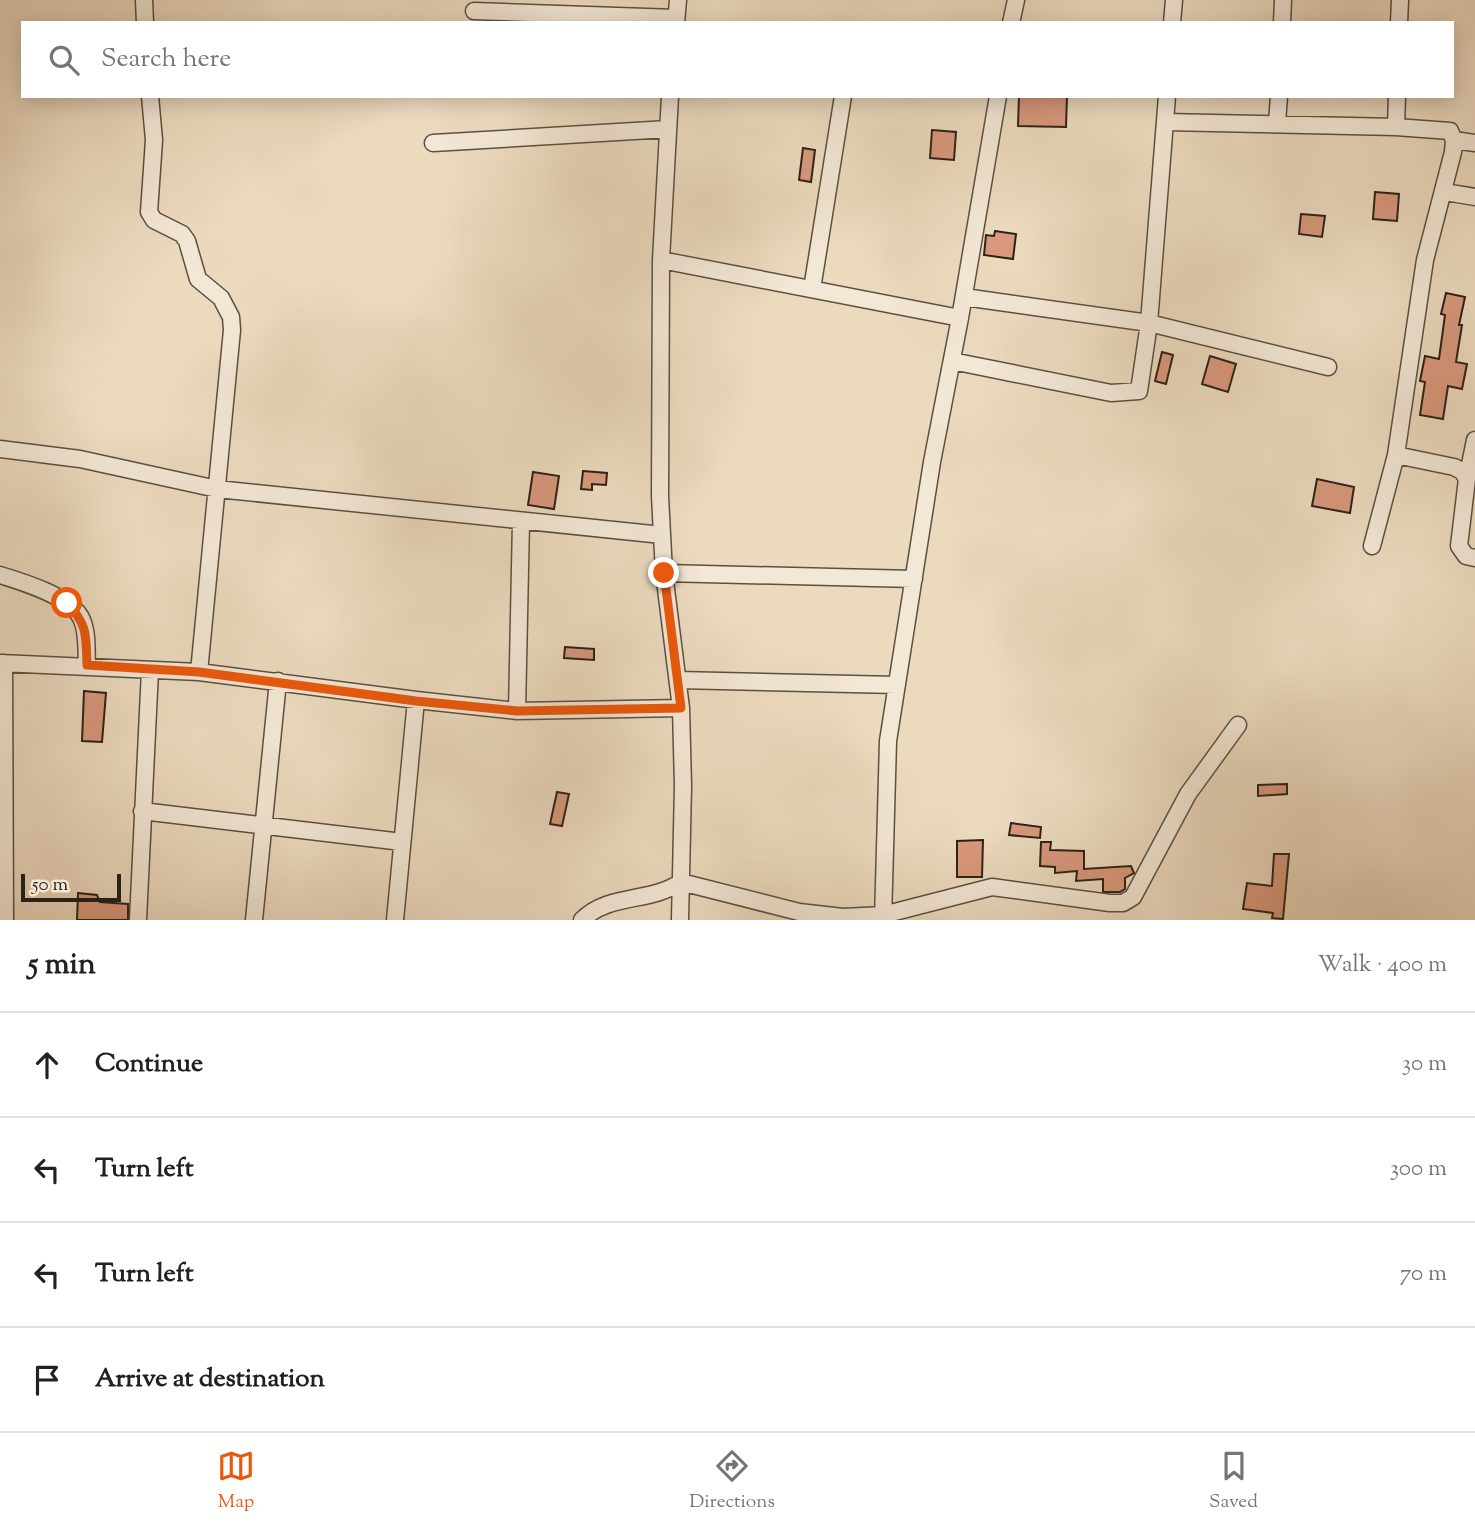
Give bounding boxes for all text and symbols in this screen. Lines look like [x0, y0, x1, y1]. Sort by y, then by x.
search box [21, 21, 1454, 98]
icon: search [45, 41, 83, 79]
text: Search here [101, 41, 231, 78]
route end [648, 557, 679, 588]
route start [51, 587, 82, 618]
scale bar [21, 871, 121, 903]
text: 50 m [32, 872, 68, 899]
text: 5 min [28, 944, 96, 987]
text: Walk · 400 m [1318, 949, 1447, 982]
icon: ahead [28, 1046, 66, 1084]
text: Continue [95, 1046, 203, 1083]
text: 30 m [1402, 1048, 1447, 1081]
icon: left [28, 1151, 66, 1189]
text: Turn left [95, 1151, 194, 1188]
text: 300 m [1390, 1153, 1447, 1186]
icon: left [28, 1256, 66, 1294]
text: Turn left [95, 1256, 194, 1293]
text: 70 m [1400, 1258, 1447, 1291]
icon: arrive [28, 1361, 66, 1399]
text: Arrive at destination [95, 1361, 325, 1398]
tab: Map [217, 1447, 255, 1516]
tab: Directions [689, 1447, 775, 1516]
tab: Saved [1209, 1447, 1258, 1516]

